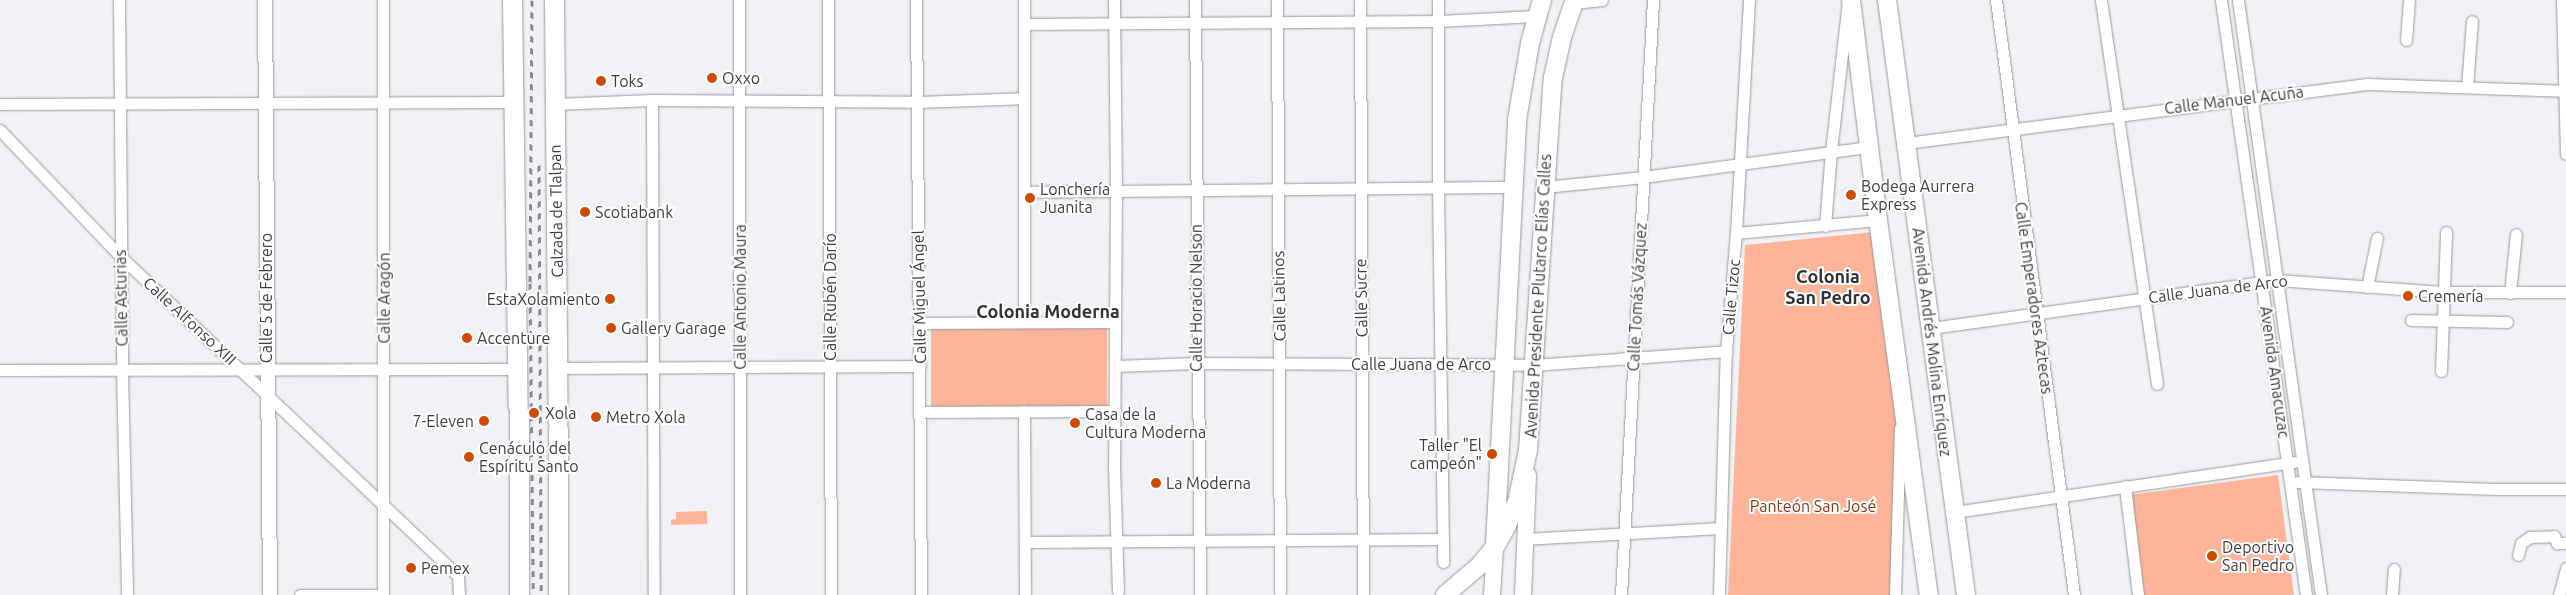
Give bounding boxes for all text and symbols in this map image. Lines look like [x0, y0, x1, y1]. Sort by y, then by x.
place label: Oxxo [722, 68, 760, 88]
place label: Toks [611, 71, 644, 91]
marker: Oxxo [706, 72, 718, 84]
marker: Toks [595, 75, 607, 87]
street label: Calle Manuel Acuña [2163, 82, 2305, 118]
street label: Calzada de Tlalpan [545, 144, 567, 278]
street label: Avenida Presidente Plutarco Elías Calles [1521, 154, 1555, 438]
place label: Bodega Aurrera Express [1861, 176, 1975, 214]
place label: Lonchería Juanita [1040, 179, 1110, 217]
marker: Bodega Aurrera Express [1845, 189, 1857, 201]
marker: Lonchería Juanita [1024, 192, 1036, 204]
street label: Calle Emperadores Aztecas [2011, 201, 2057, 395]
place label: Scotiabank [595, 202, 673, 222]
marker: Scotiabank [579, 206, 591, 218]
street label: Calle Tomás Vázquez [1624, 222, 1650, 372]
street label: Calle Antonio Maura [730, 224, 750, 370]
street label: Calle Horacio Nelson [1186, 224, 1206, 372]
street label: Avenida Andrés Molina Enríquez [1908, 226, 1956, 458]
street label: Calle Miguel Ángel [908, 230, 930, 364]
street label: Calle 5 de Febrero [256, 233, 276, 363]
street label: Calle Rubén Darío [820, 233, 840, 361]
street label: Calle Asturias [111, 249, 131, 347]
street label: Calle Latinos [1269, 250, 1289, 342]
street label: Calle Aragón [374, 252, 394, 344]
street label: Calle Sucre [1351, 258, 1371, 338]
street label: Calle Tizoc [1718, 258, 1744, 336]
district label: Colonia San Pedro [1785, 266, 1871, 308]
street label: Calle Juana de Arco [2147, 271, 2289, 307]
street label: Calle Alfonso XIII [139, 273, 241, 369]
place label: Cremería [2418, 286, 2484, 306]
place label: EstaXolamiento [487, 289, 600, 309]
marker: Cremería [2402, 290, 2414, 302]
marker: EstaXolamiento [604, 293, 616, 305]
district label: Colonia Moderna [976, 300, 1120, 322]
street label: Avenida Amacuzac [2256, 305, 2294, 439]
place label: Gallery Garage [621, 318, 726, 338]
marker: Gallery Garage [605, 322, 617, 334]
place label: Accenture [477, 328, 550, 348]
marker: Accenture [461, 332, 473, 344]
street label: Calle Juana de Arco [1351, 354, 1491, 374]
place label: Xola [545, 403, 577, 423]
place label: Casa de la Cultura Moderna [1085, 404, 1206, 442]
marker: Xola [527, 406, 541, 420]
place label: Metro Xola [606, 407, 686, 427]
place label: 7-Eleven [413, 411, 474, 431]
marker: Metro Xola [590, 411, 602, 423]
marker: 7-Eleven [478, 415, 490, 427]
marker: Casa de la Cultura Moderna [1069, 417, 1081, 429]
place label: Taller "El campeón" [1410, 435, 1482, 473]
place label: Cenáculo del Espíritu Santo [479, 438, 579, 476]
marker: Taller "El campeón" [1486, 448, 1498, 460]
marker: Cenáculo del Espíritu Santo [463, 451, 475, 463]
place label: La Moderna [1166, 473, 1251, 493]
marker: La Moderna [1150, 477, 1162, 489]
park label: Panteón San José [1750, 496, 1876, 516]
place label: Deportivo San Pedro [2222, 537, 2294, 575]
marker: Deportivo San Pedro [2206, 550, 2218, 562]
place label: Pemex [421, 558, 470, 578]
marker: Pemex [405, 562, 417, 574]

